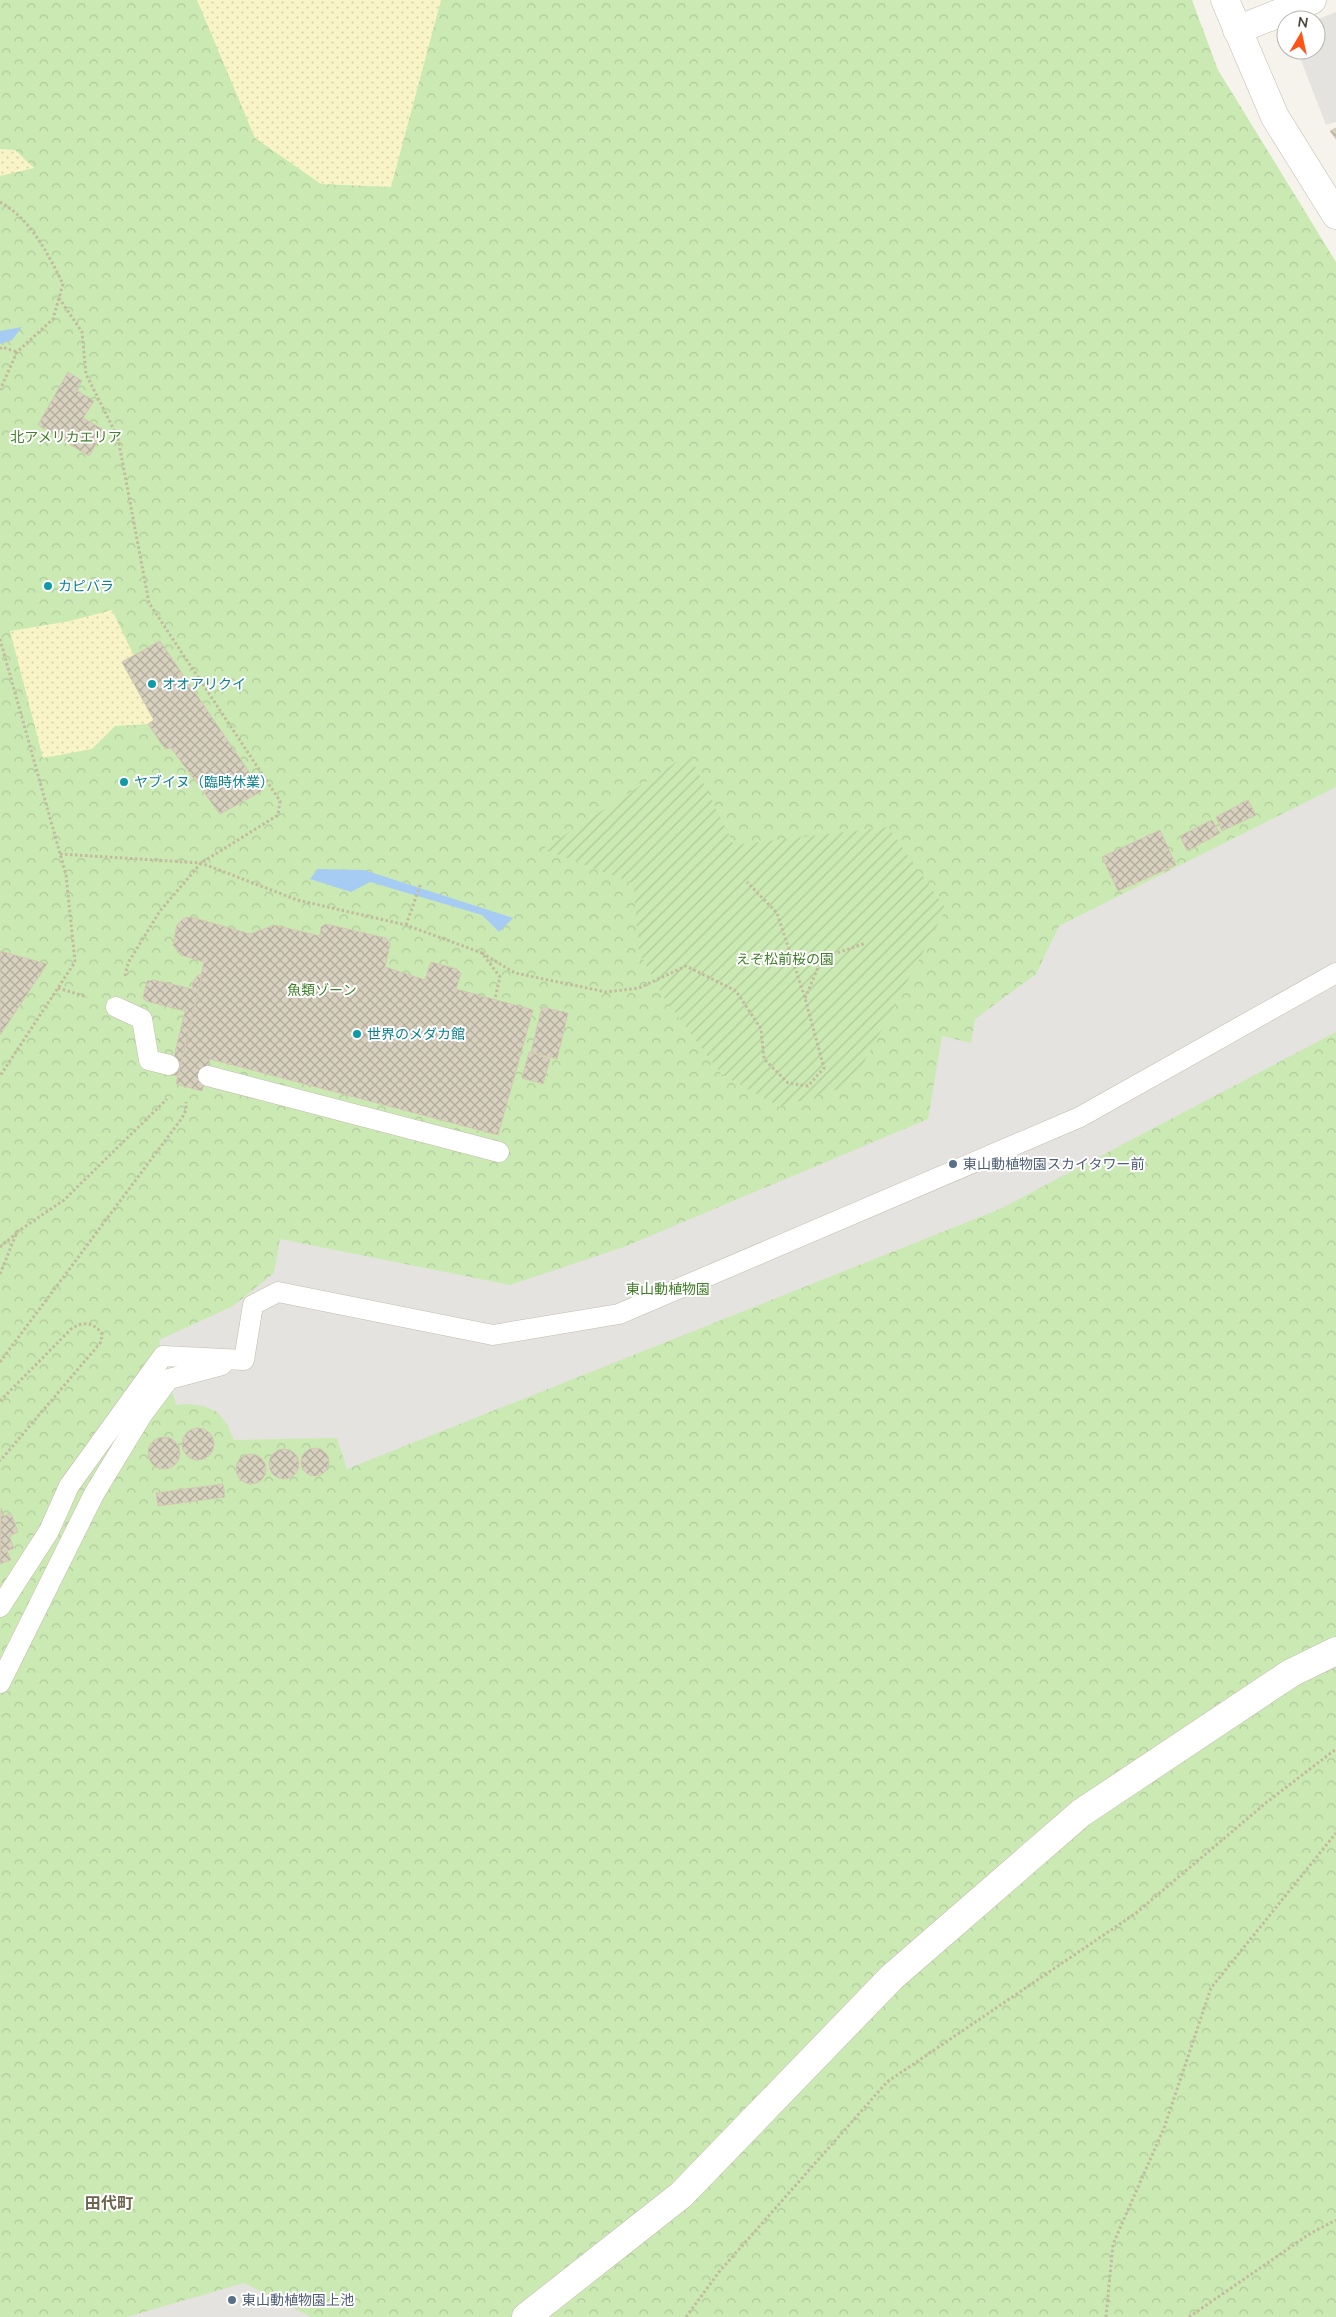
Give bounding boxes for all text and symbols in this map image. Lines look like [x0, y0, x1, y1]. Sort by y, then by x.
north arrow [1276, 10, 1326, 60]
text: N [1296, 12, 1310, 32]
park label: 北アメリカエリア [10, 428, 122, 446]
place label: カピバラ [58, 577, 114, 595]
marker: カピバラ [42, 580, 54, 592]
place label: オオアリクイ [162, 675, 246, 693]
marker: オオアリクイ [146, 678, 158, 690]
place label: ヤブイヌ（臨時休業） [134, 773, 274, 791]
marker: ヤブイヌ（臨時休業） [118, 776, 130, 788]
park label: えぞ松前桜の園 [736, 950, 834, 968]
park label: 魚類ゾーン [287, 981, 357, 999]
place label: 世界のメダカ館 [367, 1025, 465, 1043]
marker: 世界のメダカ館 [351, 1028, 363, 1040]
place label: 東山動植物園スカイタワー前 [963, 1155, 1144, 1173]
marker: 東山動植物園スカイタワー前 [947, 1158, 959, 1170]
park label: 東山動植物園 [626, 1280, 710, 1298]
district label: 田代町 [85, 2193, 133, 2213]
place label: 東山動植物園上池 [242, 2291, 354, 2309]
marker: 東山動植物園上池 [226, 2294, 238, 2306]

